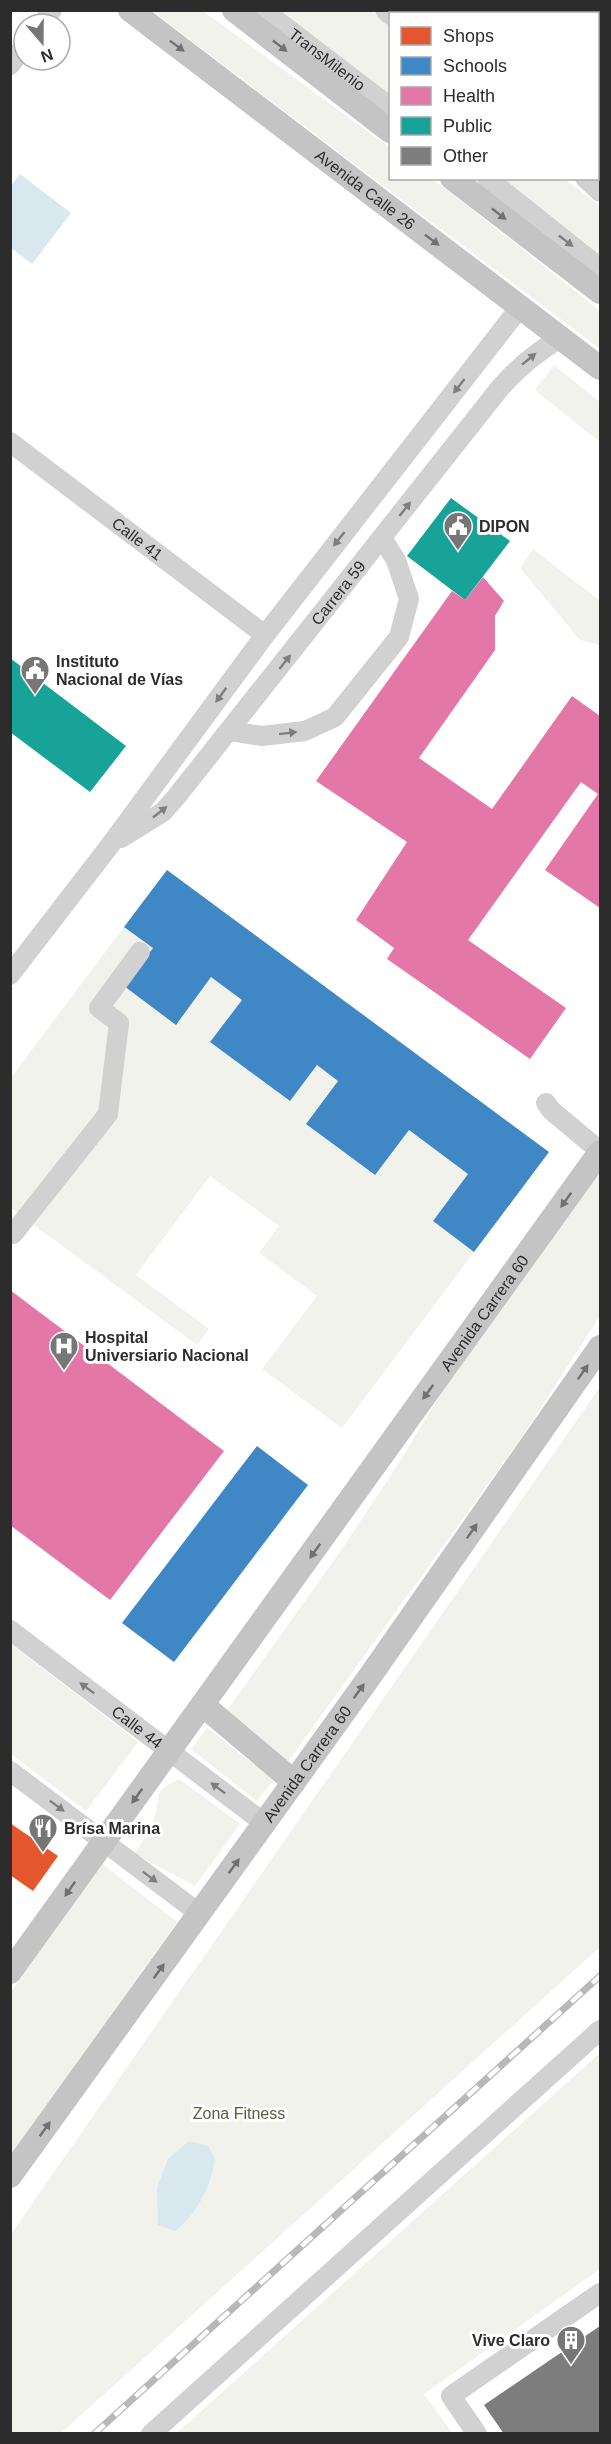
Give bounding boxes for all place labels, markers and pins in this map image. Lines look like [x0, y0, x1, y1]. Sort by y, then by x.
public building icon: DIPON [442, 510, 474, 552]
place label: DIPON [479, 518, 530, 535]
place label: Instituto Nacional de Vías [56, 653, 183, 688]
public building icon: Instituto Nacional de Vías [19, 654, 51, 696]
place label: Hospital Universiario Nacional [85, 1329, 249, 1364]
hospital icon: Hospital Universiario Nacional [48, 1330, 80, 1372]
restaurant icon: Brísa Marina [27, 1812, 59, 1854]
place label: Brísa Marina [64, 1820, 160, 1837]
building icon: Vive Claro [555, 2324, 587, 2366]
place label: Vive Claro [472, 2332, 550, 2349]

